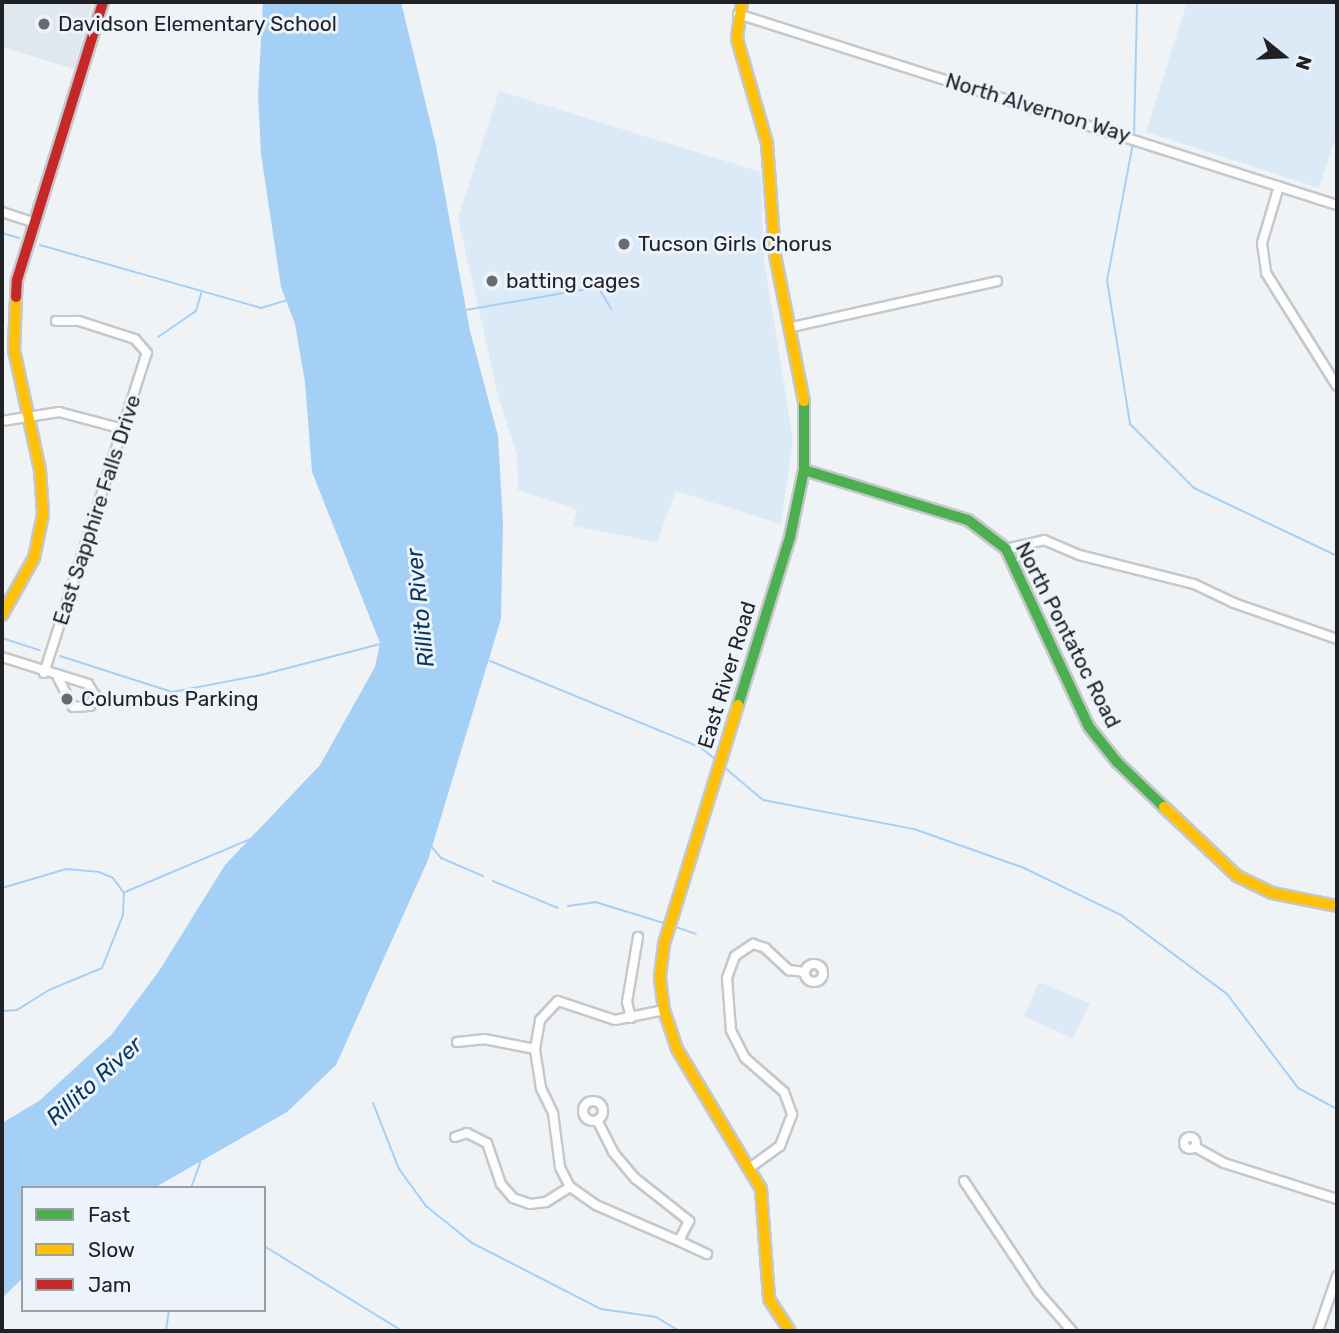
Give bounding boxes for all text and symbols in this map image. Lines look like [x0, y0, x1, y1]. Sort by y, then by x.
place label: Davidson Elementary School [58, 11, 337, 37]
marker: Davidson Elementary School [36, 16, 52, 32]
north arrow [1248, 21, 1318, 91]
text: N [1290, 53, 1316, 73]
street label: North Alvernon Way [942, 68, 1134, 148]
place label: Tucson Girls Chorus [638, 231, 832, 257]
marker: Tucson Girls Chorus [616, 236, 632, 252]
place label: batting cages [506, 268, 640, 294]
marker: batting cages [484, 273, 500, 289]
street label: East Sapphire Falls Drive [48, 392, 146, 628]
street label: North Pontatoc Road [1010, 538, 1126, 732]
water label: Rillito River [400, 547, 440, 669]
street label: East River Road [693, 598, 761, 752]
place label: Columbus Parking [81, 686, 258, 712]
marker: Columbus Parking [59, 691, 75, 707]
water label: Rillito River [40, 1031, 148, 1131]
legend [21, 1186, 266, 1312]
text: Fast [88, 1202, 130, 1227]
text: Slow [88, 1237, 135, 1262]
text: Jam [88, 1272, 132, 1297]

